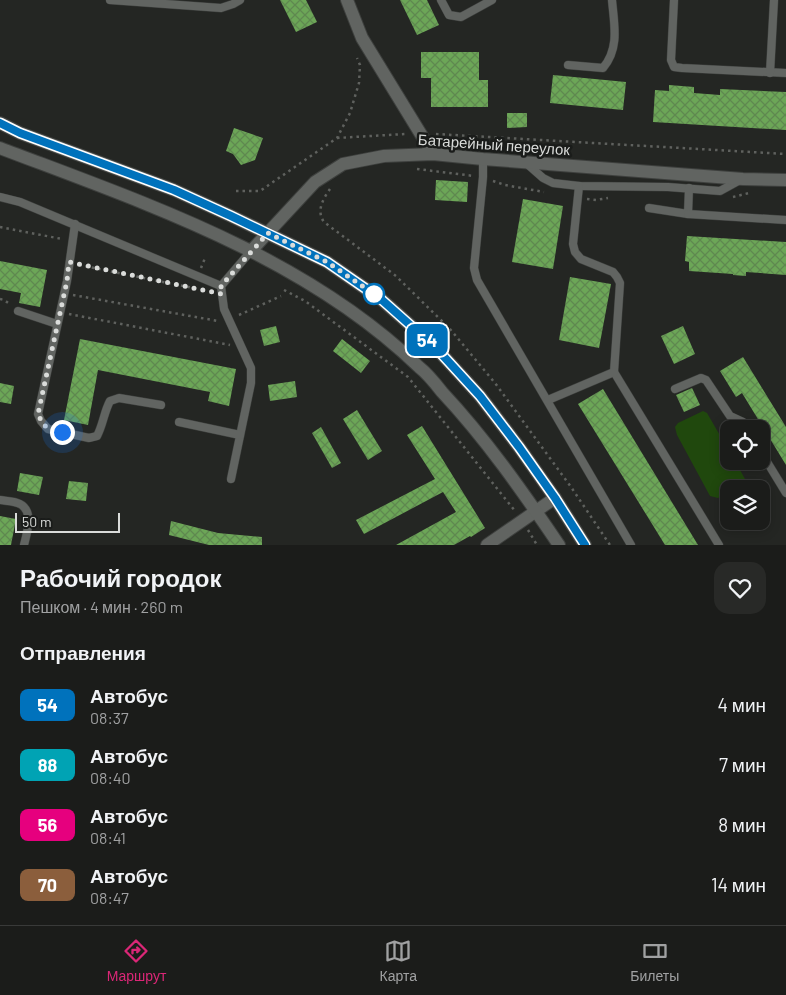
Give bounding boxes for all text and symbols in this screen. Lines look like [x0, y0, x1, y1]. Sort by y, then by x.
street label: Батарейный переулок [417, 130, 571, 158]
unlabelled marker [363, 283, 385, 305]
line badge: 54 [404, 324, 450, 356]
text: 54 [417, 329, 437, 351]
your location [50, 420, 75, 445]
map controls [720, 420, 770, 530]
button: locate [720, 420, 770, 470]
button: layers [720, 480, 770, 530]
scale bar [15, 510, 120, 533]
text: 50 m [22, 513, 51, 530]
button: heart [714, 562, 766, 614]
text: Рабочий городок [20, 563, 221, 592]
text: Пешком · 4 мин · 260 m [20, 597, 183, 616]
text: Отправления [20, 641, 146, 664]
text: Автобус [90, 684, 168, 707]
text: 4 мин [718, 693, 766, 716]
text: 54 [37, 694, 58, 716]
text: 08:37 [90, 708, 129, 727]
text: Автобус [90, 744, 168, 767]
text: 7 мин [719, 753, 766, 776]
text: 88 [38, 754, 57, 776]
text: 08:40 [90, 768, 131, 787]
text: Автобус [90, 804, 168, 827]
text: 8 мин [718, 813, 766, 836]
text: 56 [38, 814, 57, 836]
text: 08:41 [90, 828, 126, 847]
text: Автобус [90, 864, 168, 887]
text: 14 мин [711, 873, 766, 896]
text: 70 [38, 874, 57, 896]
text: 08:47 [90, 888, 129, 907]
tab: Маршрут [107, 937, 166, 984]
tab: Карта [380, 937, 417, 984]
tab: Билеты [630, 937, 679, 984]

